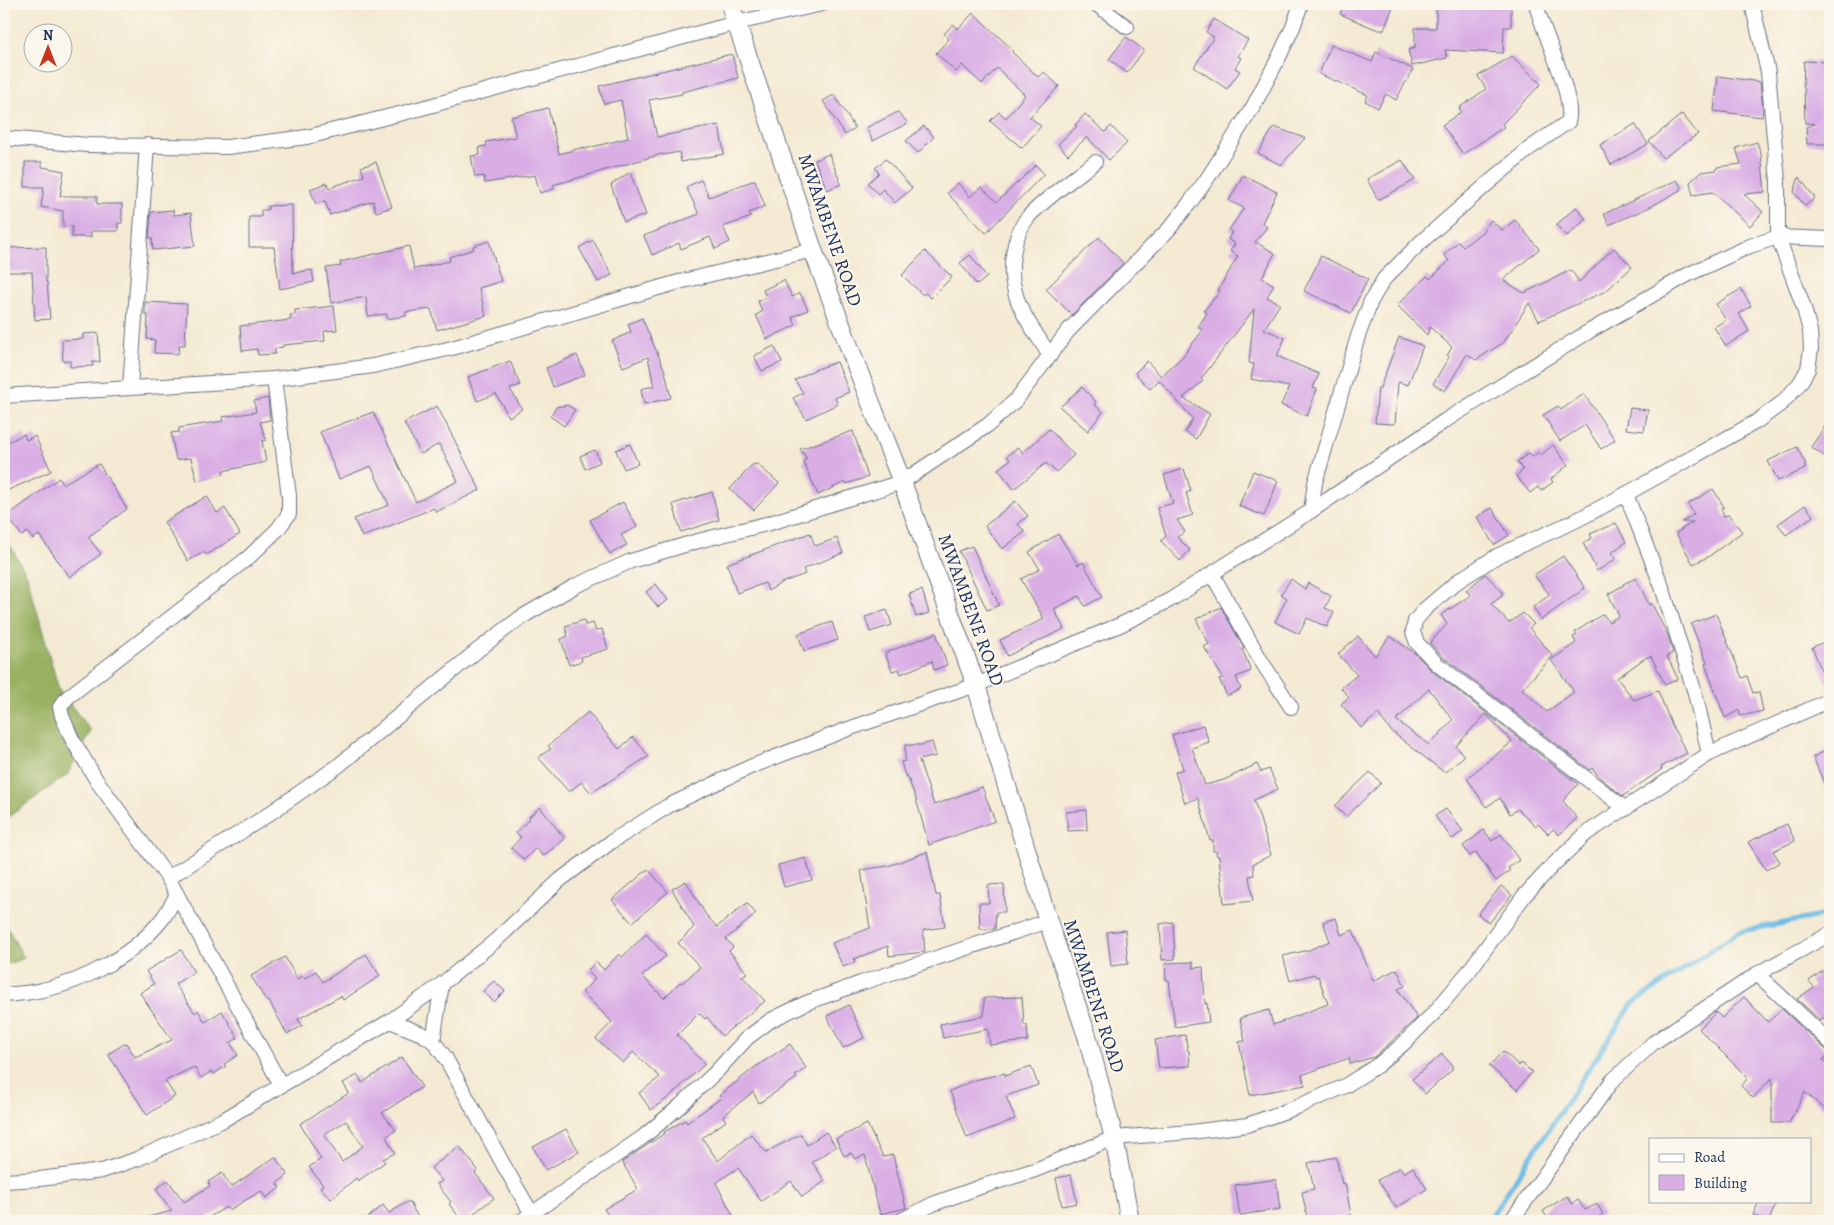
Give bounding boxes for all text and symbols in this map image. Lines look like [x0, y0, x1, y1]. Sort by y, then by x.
north arrow [22, 22, 72, 72]
text: N [43, 26, 53, 45]
street label: MWAMBENE ROAD [792, 150, 868, 310]
street label: MWAMBENE ROAD [931, 530, 1011, 690]
street label: MWAMBENE ROAD [1057, 916, 1131, 1076]
legend [1649, 1138, 1812, 1202]
text: Road [1694, 1147, 1726, 1167]
text: Building [1694, 1173, 1747, 1193]

